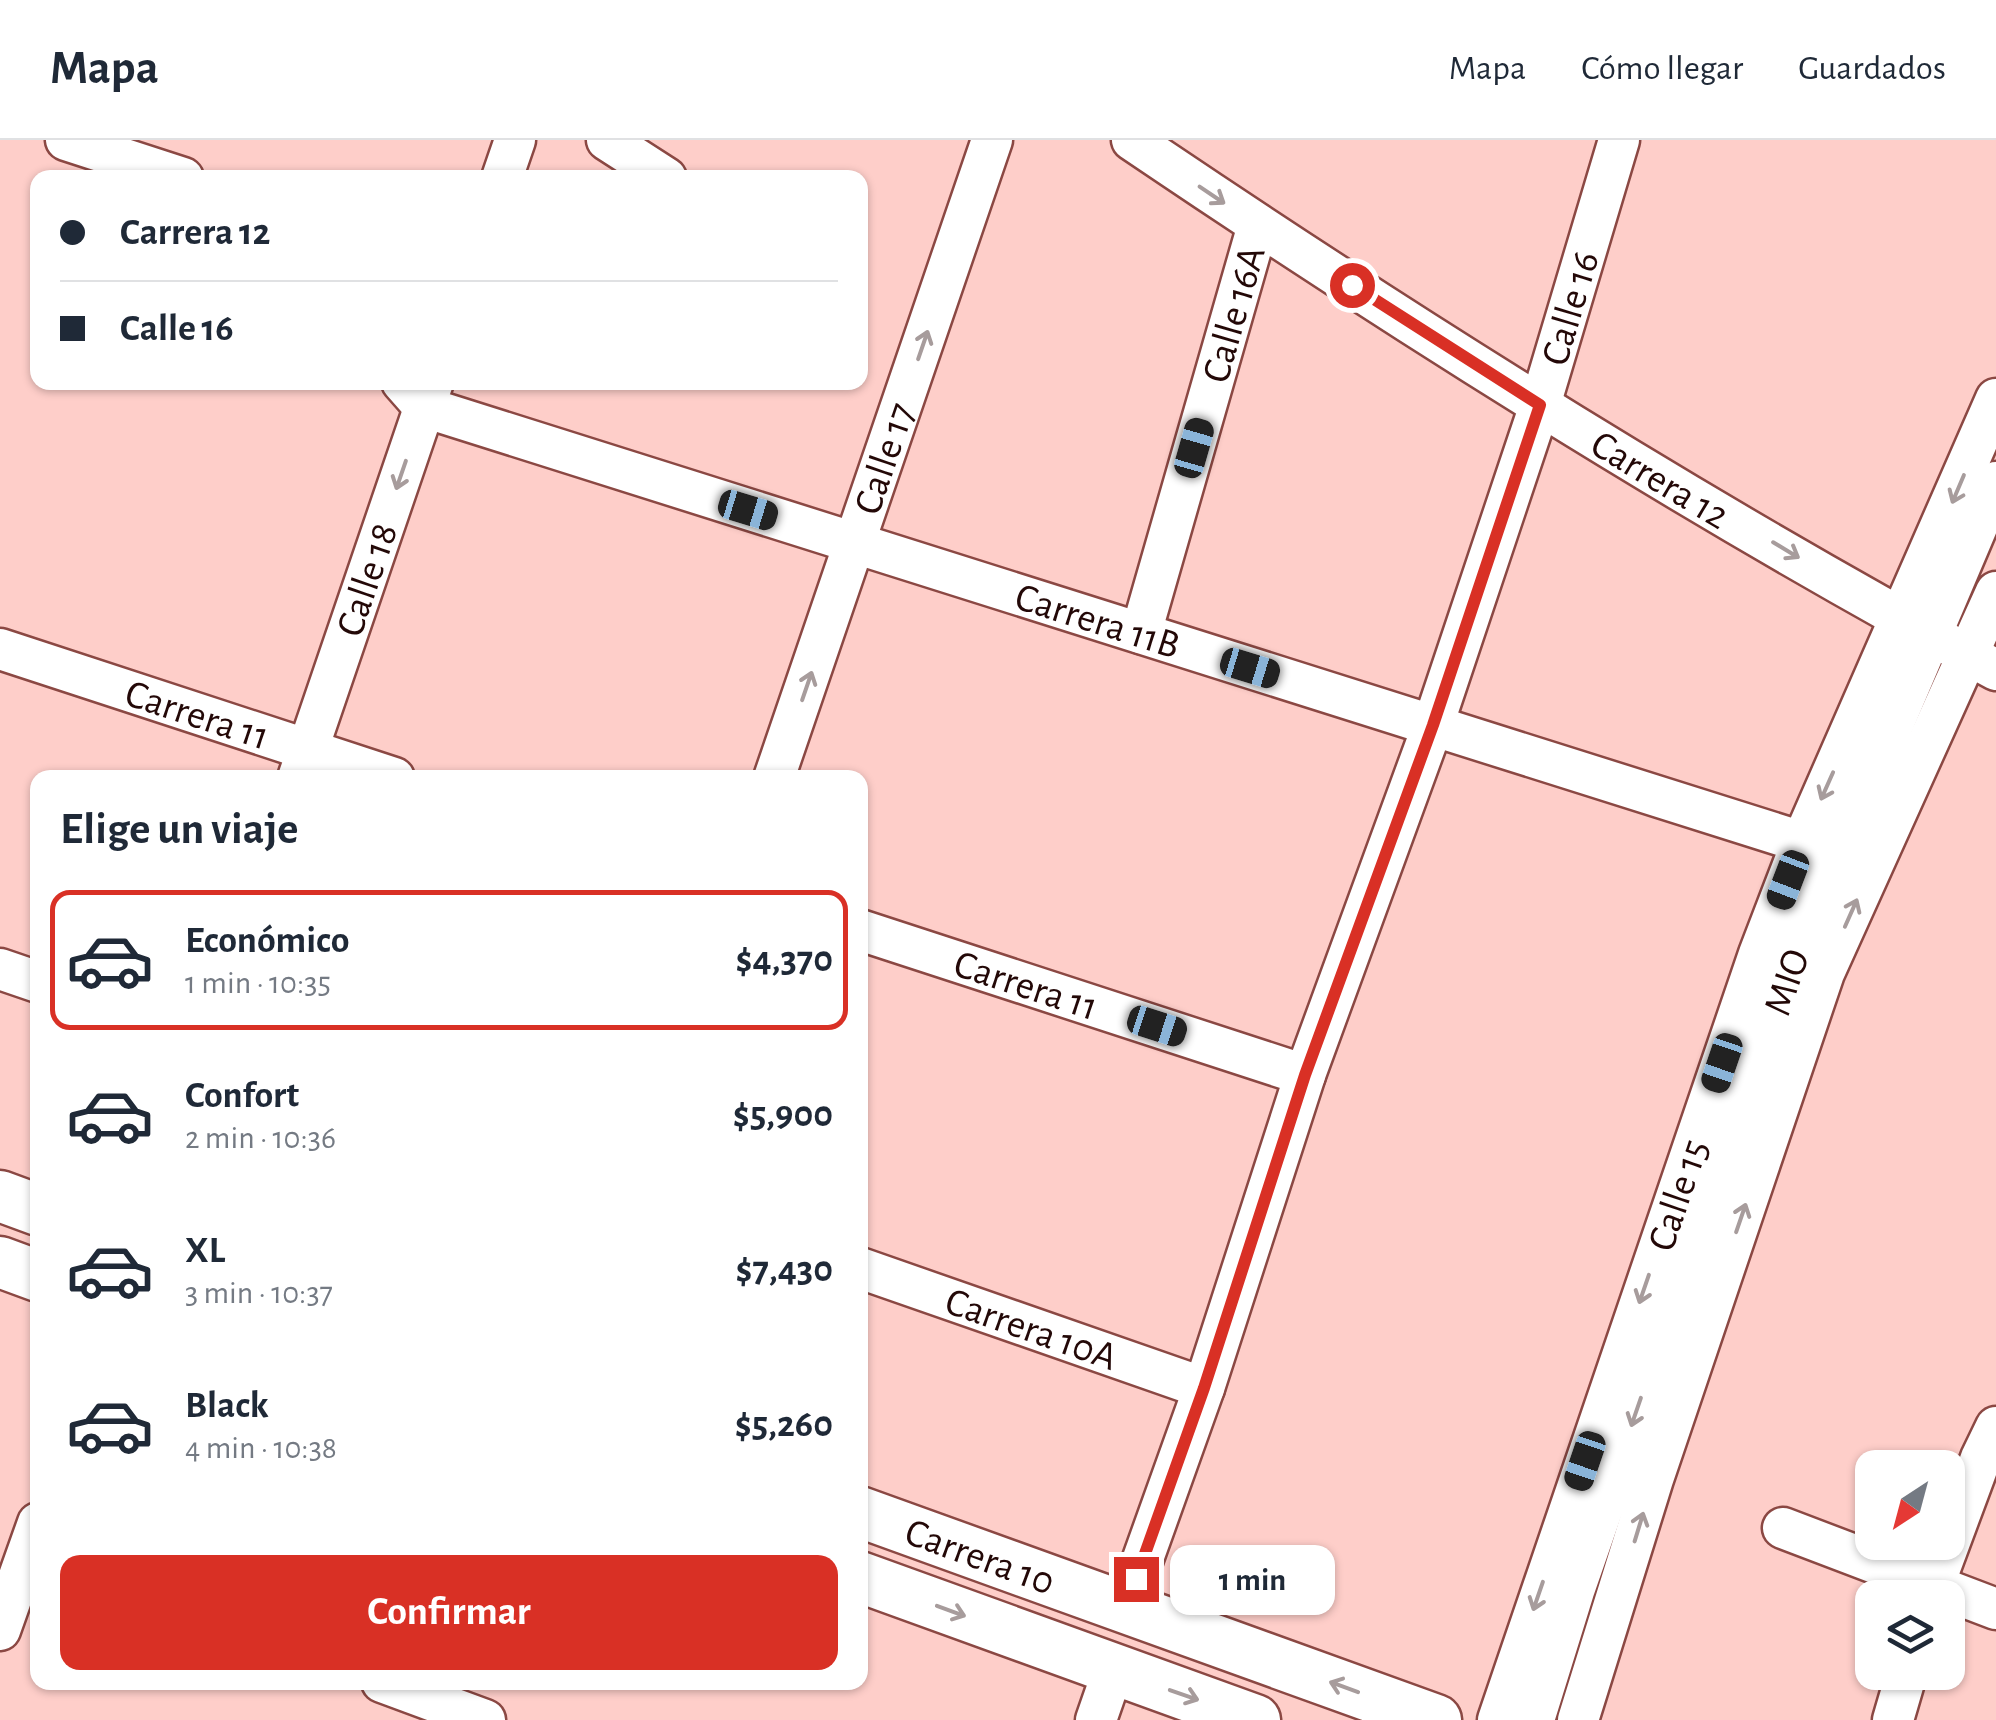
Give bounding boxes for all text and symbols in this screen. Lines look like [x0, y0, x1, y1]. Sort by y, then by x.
text: Mapa [50, 45, 159, 93]
text: Mapa [1449, 51, 1526, 86]
text: Cómo llegar [1581, 51, 1743, 86]
text: Guardados [1798, 51, 1946, 86]
one-way arrow [1198, 184, 1226, 205]
text: Carrera 12 [120, 214, 271, 252]
street label: Calle 16A [1196, 242, 1273, 387]
street label: Calle 16 [1535, 247, 1607, 370]
route start [1330, 263, 1375, 308]
text: Calle 16 [120, 310, 234, 348]
one-way arrow [916, 330, 934, 361]
street label: Calle 17 [848, 398, 923, 519]
car [1171, 415, 1217, 481]
street label: Carrera 12 [1584, 424, 1735, 537]
one-way arrow [391, 458, 409, 490]
one-way arrow [1948, 473, 1966, 504]
car [715, 487, 781, 533]
street label: Calle 18 [330, 518, 405, 642]
one-way arrow [1771, 540, 1800, 560]
street label: Carrera 11B [1010, 577, 1184, 666]
car [1217, 645, 1283, 691]
one-way arrow [799, 671, 817, 702]
street label: Carrera 11 [120, 674, 274, 758]
one-way arrow [1817, 771, 1835, 801]
text: Elige un viaje [60, 807, 299, 852]
car [1763, 847, 1813, 913]
one-way arrow [1843, 898, 1861, 929]
icon: car [65, 915, 155, 1005]
text: Económico [185, 922, 349, 960]
text: $4,370 [735, 941, 833, 979]
street label: MIO [1758, 943, 1818, 1021]
street label: Carrera 11 [949, 944, 1102, 1028]
text: 1 min · 10:35 [185, 967, 331, 999]
car [1124, 1002, 1190, 1050]
car [1698, 1030, 1746, 1096]
icon: car [65, 1070, 155, 1160]
text: Confort [185, 1077, 299, 1115]
text: $5,900 [733, 1096, 833, 1134]
text: 2 min · 10:36 [185, 1122, 336, 1154]
street label: Calle 15 [1641, 1135, 1716, 1256]
one-way arrow [1733, 1203, 1751, 1235]
icon: car [65, 1225, 155, 1315]
text: XL [185, 1232, 225, 1270]
text: $7,430 [735, 1251, 833, 1289]
one-way arrow [1634, 1273, 1652, 1304]
text: 3 min · 10:37 [185, 1277, 333, 1309]
street label: Carrera 10A [940, 1282, 1122, 1378]
icon: car [65, 1380, 155, 1470]
text: Black [185, 1387, 269, 1425]
one-way arrow [1626, 1395, 1644, 1426]
text: $5,260 [735, 1406, 833, 1444]
car [1561, 1428, 1609, 1494]
text: 4 min · 10:38 [185, 1432, 337, 1464]
north arrow [1855, 1450, 1965, 1560]
map controls [1855, 1450, 1965, 1690]
one-way arrow [1631, 1511, 1649, 1543]
street label: Carrera 10 [900, 1512, 1060, 1603]
callout: 1 min [1171, 1544, 1336, 1614]
button: Confirmar [60, 1555, 838, 1670]
route end [1114, 1557, 1159, 1602]
text: 1 min [1219, 1564, 1286, 1596]
one-way arrow [1528, 1580, 1546, 1612]
button: layers [1855, 1580, 1965, 1690]
one-way arrow [935, 1603, 966, 1621]
one-way arrow [1330, 1677, 1361, 1695]
one-way arrow [1168, 1687, 1199, 1705]

